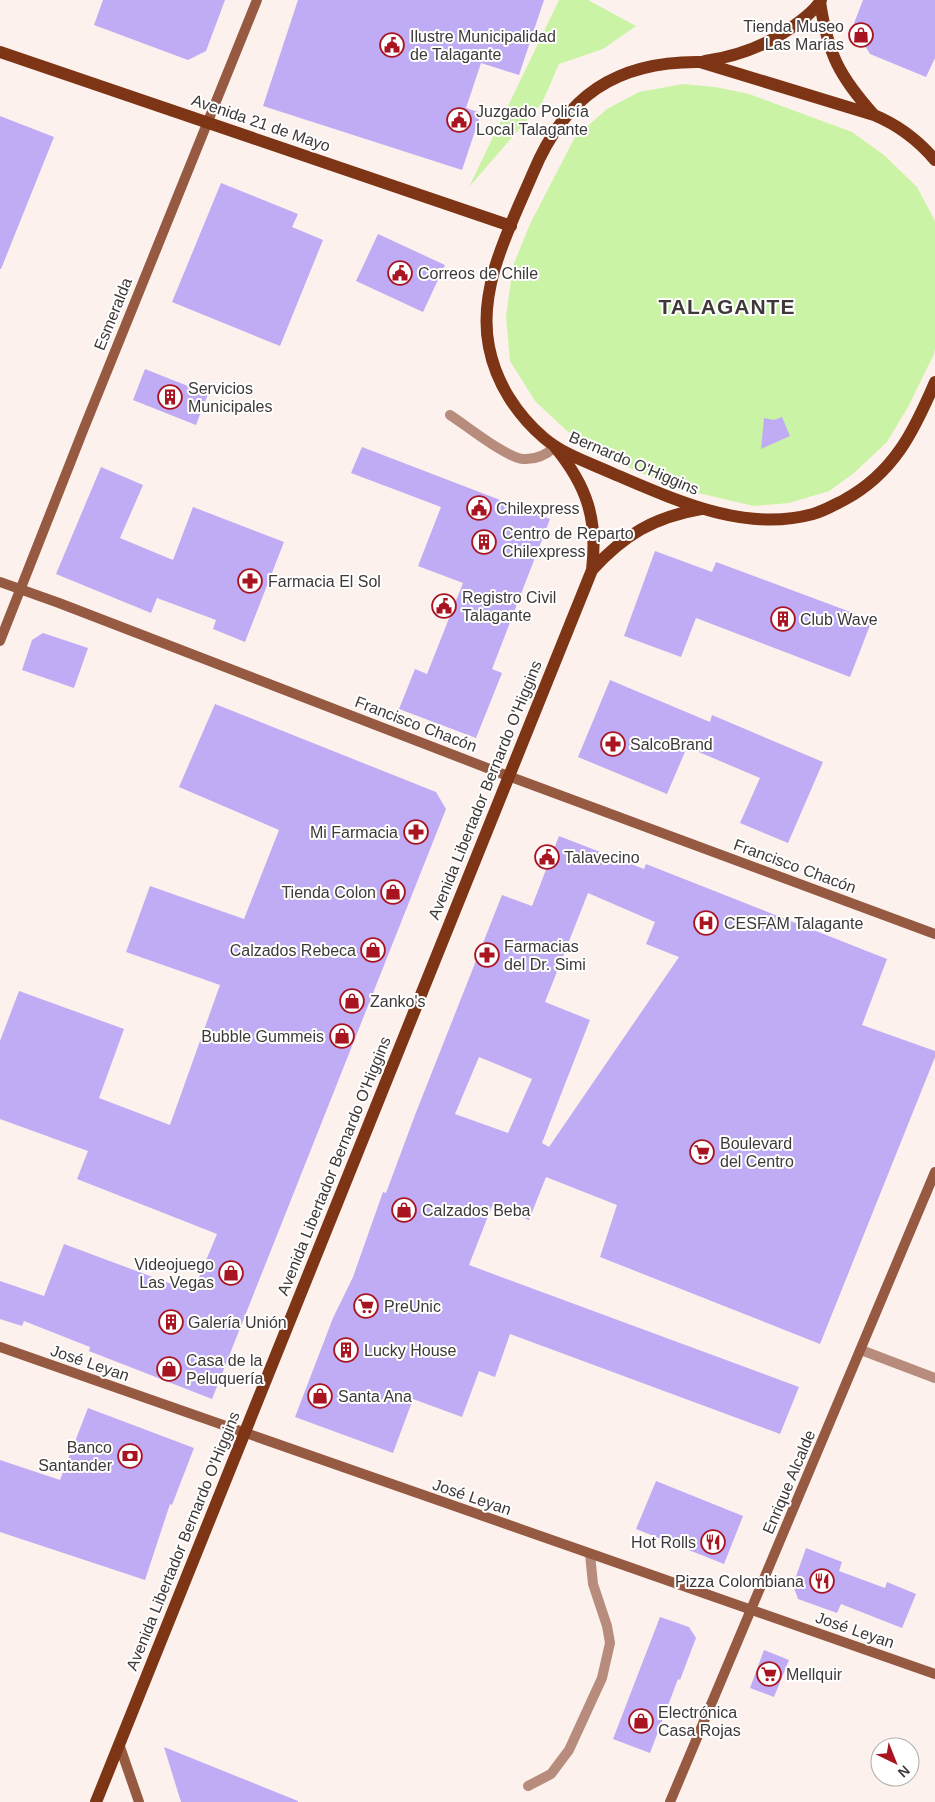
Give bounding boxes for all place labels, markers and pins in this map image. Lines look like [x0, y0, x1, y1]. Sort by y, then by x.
place label: Tienda Museo Las Marías [743, 18, 844, 53]
shop icon: Tienda Museo Las Marías [848, 22, 874, 48]
place label: Ilustre Municipalidad de Talagante [410, 28, 556, 63]
public building icon: Ilustre Municipalidad de Talagante [379, 32, 405, 58]
place label: Juzgado Policía Local Talagante [476, 103, 589, 138]
public building icon: Juzgado Policía Local Talagante [446, 107, 472, 133]
public building icon: Correos de Chile [387, 260, 413, 286]
place label: Correos de Chile [418, 265, 538, 282]
place label: Servicios Municipales [188, 380, 272, 415]
building icon: Servicios Municipales [157, 384, 183, 410]
public building icon: Chilexpress [466, 495, 492, 521]
place label: Chilexpress [496, 500, 580, 517]
place label: Centro de Reparto Chilexpress [502, 525, 634, 560]
building icon: Centro de Reparto Chilexpress [471, 529, 497, 555]
pharmacy icon: Farmacia El Sol [237, 568, 263, 594]
place label: Farmacia El Sol [268, 573, 381, 590]
place label: Registro Civil Talagante [462, 589, 556, 624]
public building icon: Registro Civil Talagante [431, 593, 457, 619]
building icon: Club Wave [770, 606, 796, 632]
place label: Club Wave [800, 611, 878, 628]
pharmacy icon: SalcoBrand [600, 731, 626, 757]
place label: SalcoBrand [630, 736, 713, 753]
pharmacy icon: Mi Farmacia [403, 819, 429, 845]
place label: Mi Farmacia [310, 824, 398, 841]
public building icon: Talavecino [534, 844, 560, 870]
place label: Talavecino [564, 849, 640, 866]
shop icon: Tienda Colon [380, 879, 406, 905]
place label: Tienda Colon [281, 884, 376, 901]
hospital icon: CESFAM Talagante [693, 910, 719, 936]
place label: CESFAM Talagante [724, 915, 863, 932]
shop icon: Calzados Rebeca [360, 937, 386, 963]
place label: Farmacias del Dr. Simi [504, 938, 586, 973]
place label: Calzados Rebeca [230, 942, 356, 959]
pharmacy icon: Farmacias del Dr. Simi [474, 942, 500, 968]
shop icon: Zanko's [339, 988, 365, 1014]
place label: Zanko's [370, 993, 426, 1010]
shop icon: Bubble Gummeis [329, 1023, 355, 1049]
place label: Bubble Gummeis [201, 1028, 324, 1045]
place label: Boulevard del Centro [720, 1135, 794, 1170]
supermarket icon: Boulevard del Centro [689, 1139, 715, 1165]
shop icon: Calzados Beba [391, 1197, 417, 1223]
place label: Calzados Beba [422, 1202, 531, 1219]
place label: Videojuego Las Vegas [134, 1256, 214, 1291]
shop icon: Videojuego Las Vegas [218, 1260, 244, 1286]
supermarket icon: PreUnic [353, 1293, 379, 1319]
place label: PreUnic [384, 1298, 441, 1315]
building icon: Galería Unión [158, 1309, 184, 1335]
place label: Galería Unión [188, 1314, 287, 1331]
building icon: Lucky House [333, 1337, 359, 1363]
place label: Lucky House [364, 1342, 457, 1359]
place label: Casa de la Peluquería [186, 1352, 263, 1387]
shop icon: Casa de la Peluquería [156, 1356, 182, 1382]
shop icon: Santa Ana [307, 1383, 333, 1409]
place label: Santa Ana [338, 1388, 412, 1405]
place label: Banco Santander [38, 1439, 113, 1474]
bank icon: Banco Santander [117, 1443, 143, 1469]
restaurant icon: Hot Rolls [700, 1529, 726, 1555]
place label: Hot Rolls [631, 1534, 696, 1551]
restaurant icon: Pizza Colombiana [809, 1568, 835, 1594]
place label: Pizza Colombiana [675, 1573, 804, 1590]
supermarket icon: Mellquir [756, 1661, 782, 1687]
place label: Mellquir [786, 1666, 843, 1683]
place label: Electrónica Casa Rojas [658, 1704, 741, 1739]
shop icon: Electrónica Casa Rojas [628, 1708, 654, 1734]

